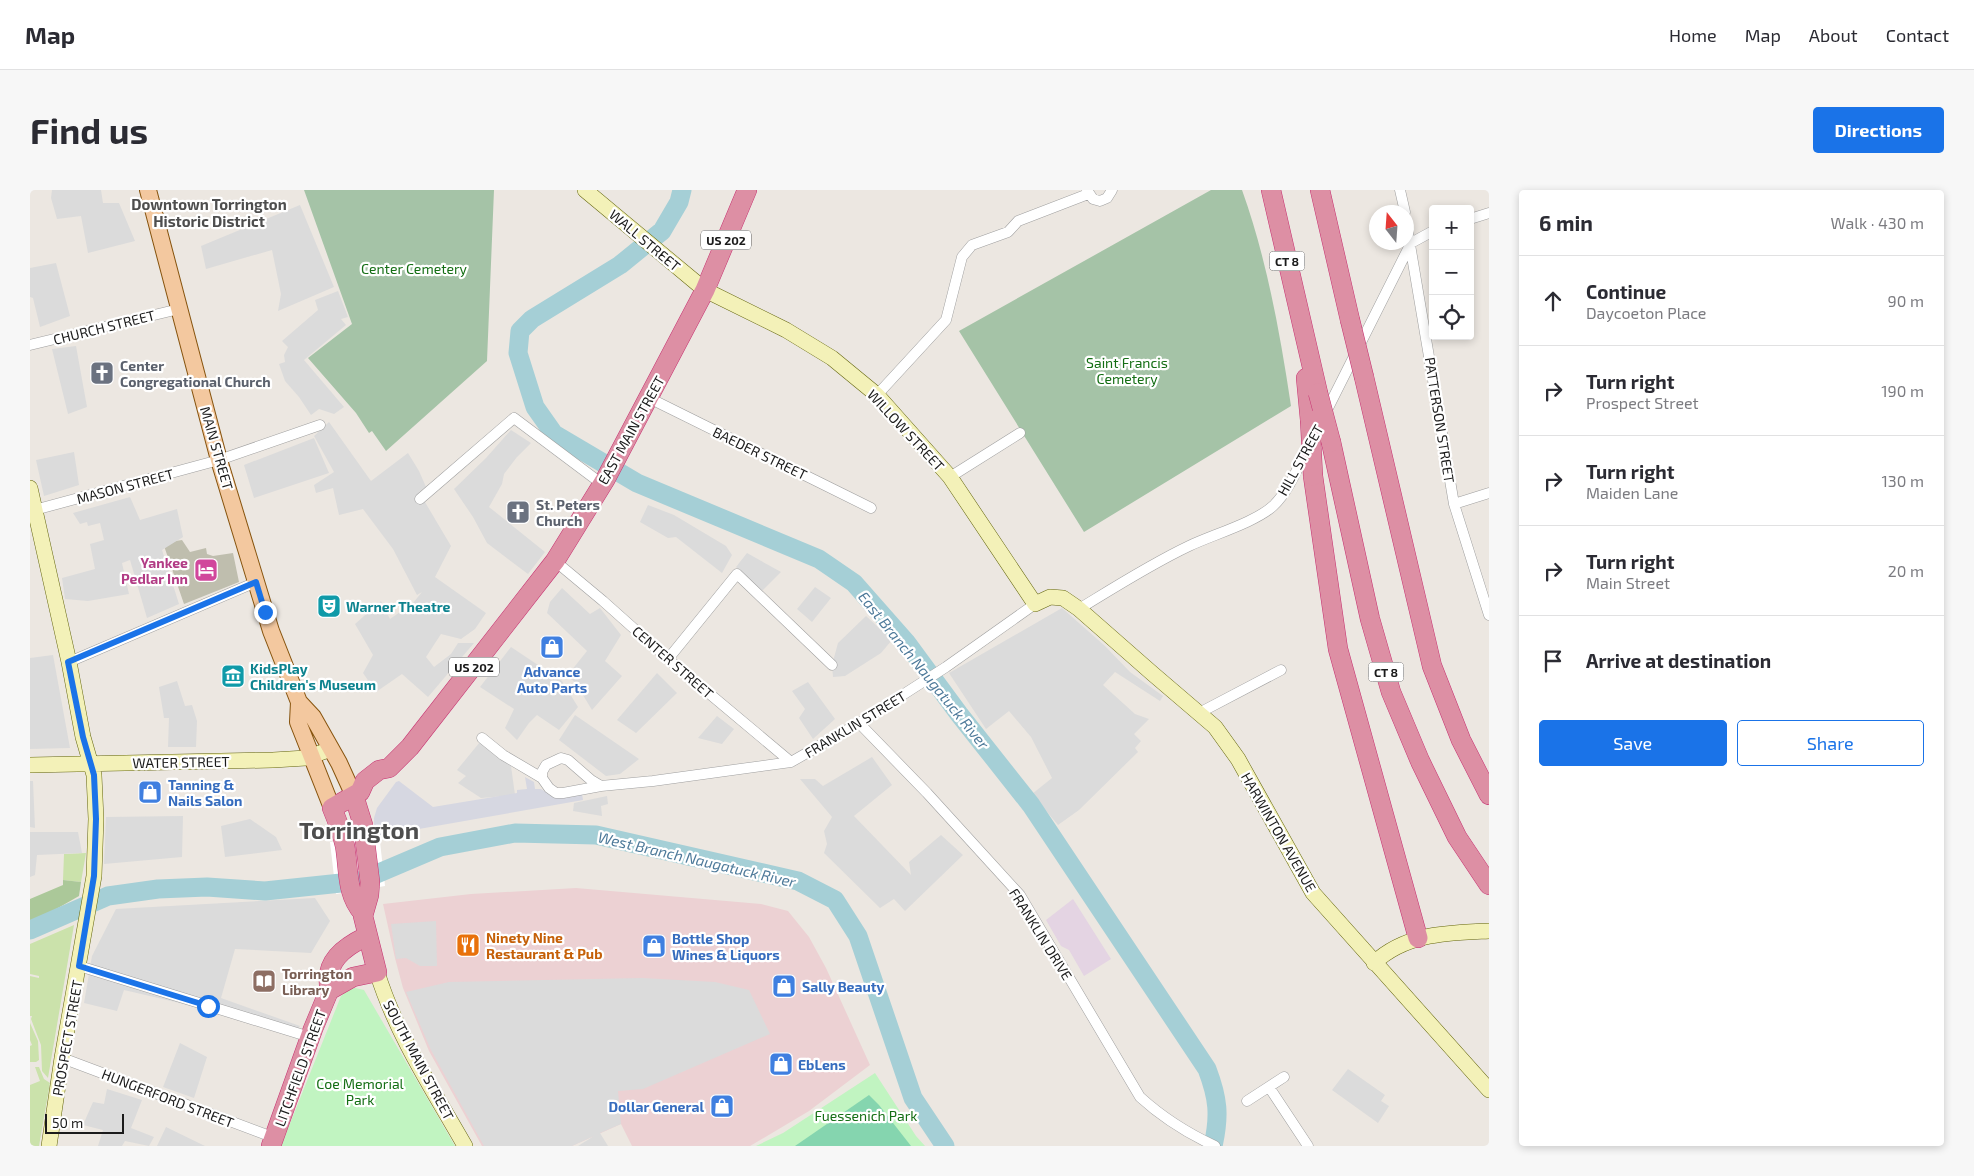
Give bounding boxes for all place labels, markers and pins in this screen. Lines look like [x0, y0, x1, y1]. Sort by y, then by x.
place label: Center Congregational Church [120, 357, 271, 390]
church icon: Center Congregational Church [89, 360, 115, 386]
place label: St. Peters Church [536, 496, 600, 529]
church icon: St. Peters Church [505, 499, 531, 525]
place label: Yankee Pedlar Inn [121, 554, 188, 587]
hotel icon: Yankee Pedlar Inn [193, 557, 219, 583]
theatre icon: Warner Theatre [316, 593, 342, 619]
place label: Warner Theatre [346, 598, 450, 615]
shop icon: Advance Auto Parts [539, 634, 565, 660]
place label: KidsPlay Children's Museum [250, 660, 376, 693]
museum icon: KidsPlay Children's Museum [220, 663, 246, 689]
place label: Advance Auto Parts [517, 663, 587, 696]
place label: Tanning & Nails Salon [168, 776, 242, 809]
shop icon: Tanning & Nails Salon [137, 779, 163, 805]
place label: Ninety Nine Restaurant & Pub [486, 929, 602, 962]
place label: Bottle Shop Wines & Liquors [672, 930, 780, 963]
restaurant icon: Ninety Nine Restaurant & Pub [455, 932, 481, 958]
shop icon: Bottle Shop Wines & Liquors [641, 933, 667, 959]
place label: Torrington Library [282, 965, 352, 998]
library icon: Torrington Library [251, 968, 277, 994]
shop icon: Sally Beauty [771, 973, 797, 999]
place label: Sally Beauty [802, 978, 885, 995]
shop icon: EbLens [768, 1051, 794, 1077]
place label: EbLens [798, 1056, 846, 1073]
shop icon: Dollar General [709, 1093, 735, 1119]
place label: Dollar General [608, 1098, 704, 1115]

